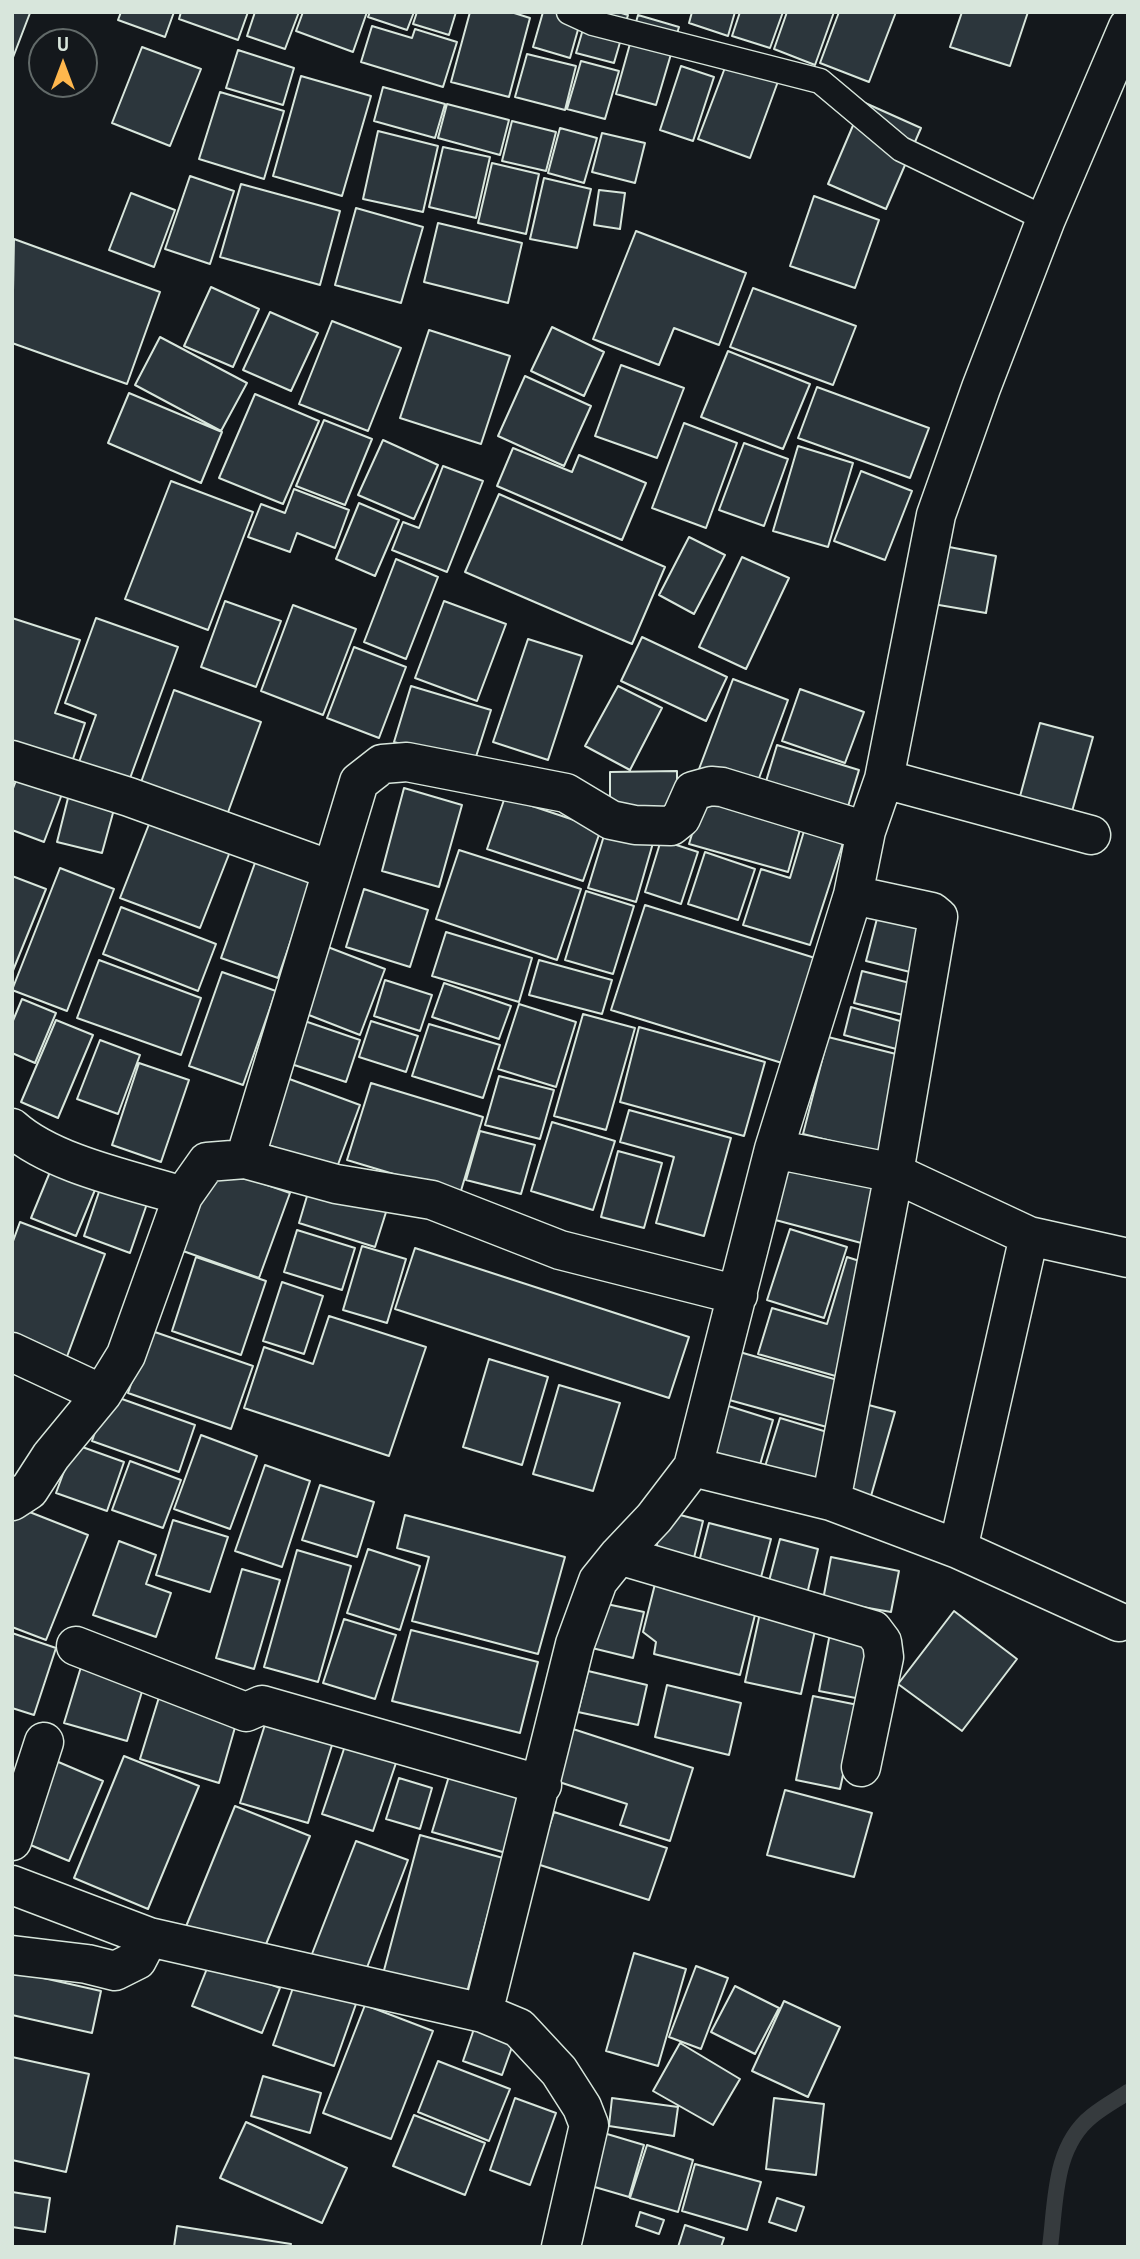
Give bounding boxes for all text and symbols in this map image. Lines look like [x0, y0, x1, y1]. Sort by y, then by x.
north arrow [28, 28, 98, 98]
text: U [57, 32, 69, 56]

